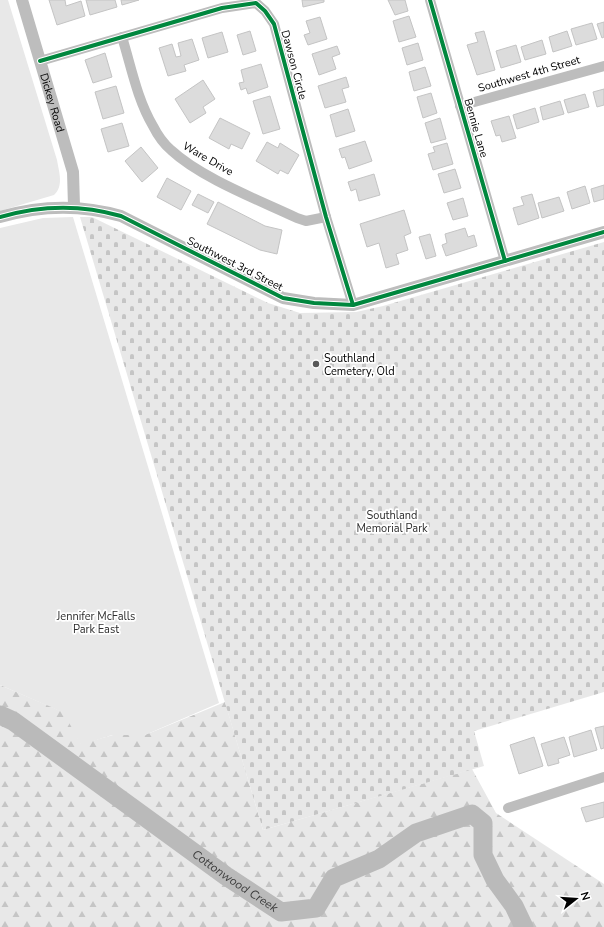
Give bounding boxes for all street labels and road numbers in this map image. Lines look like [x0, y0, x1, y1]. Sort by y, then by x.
street label: Dawson Circle [277, 29, 311, 102]
street label: Southwest 4th Street [476, 52, 582, 96]
street label: Dickey Road [37, 71, 68, 134]
street label: Bennie Lane [460, 97, 492, 159]
street label: Ware Drive [180, 139, 236, 180]
street label: Southwest 3rd Street [184, 233, 286, 295]

